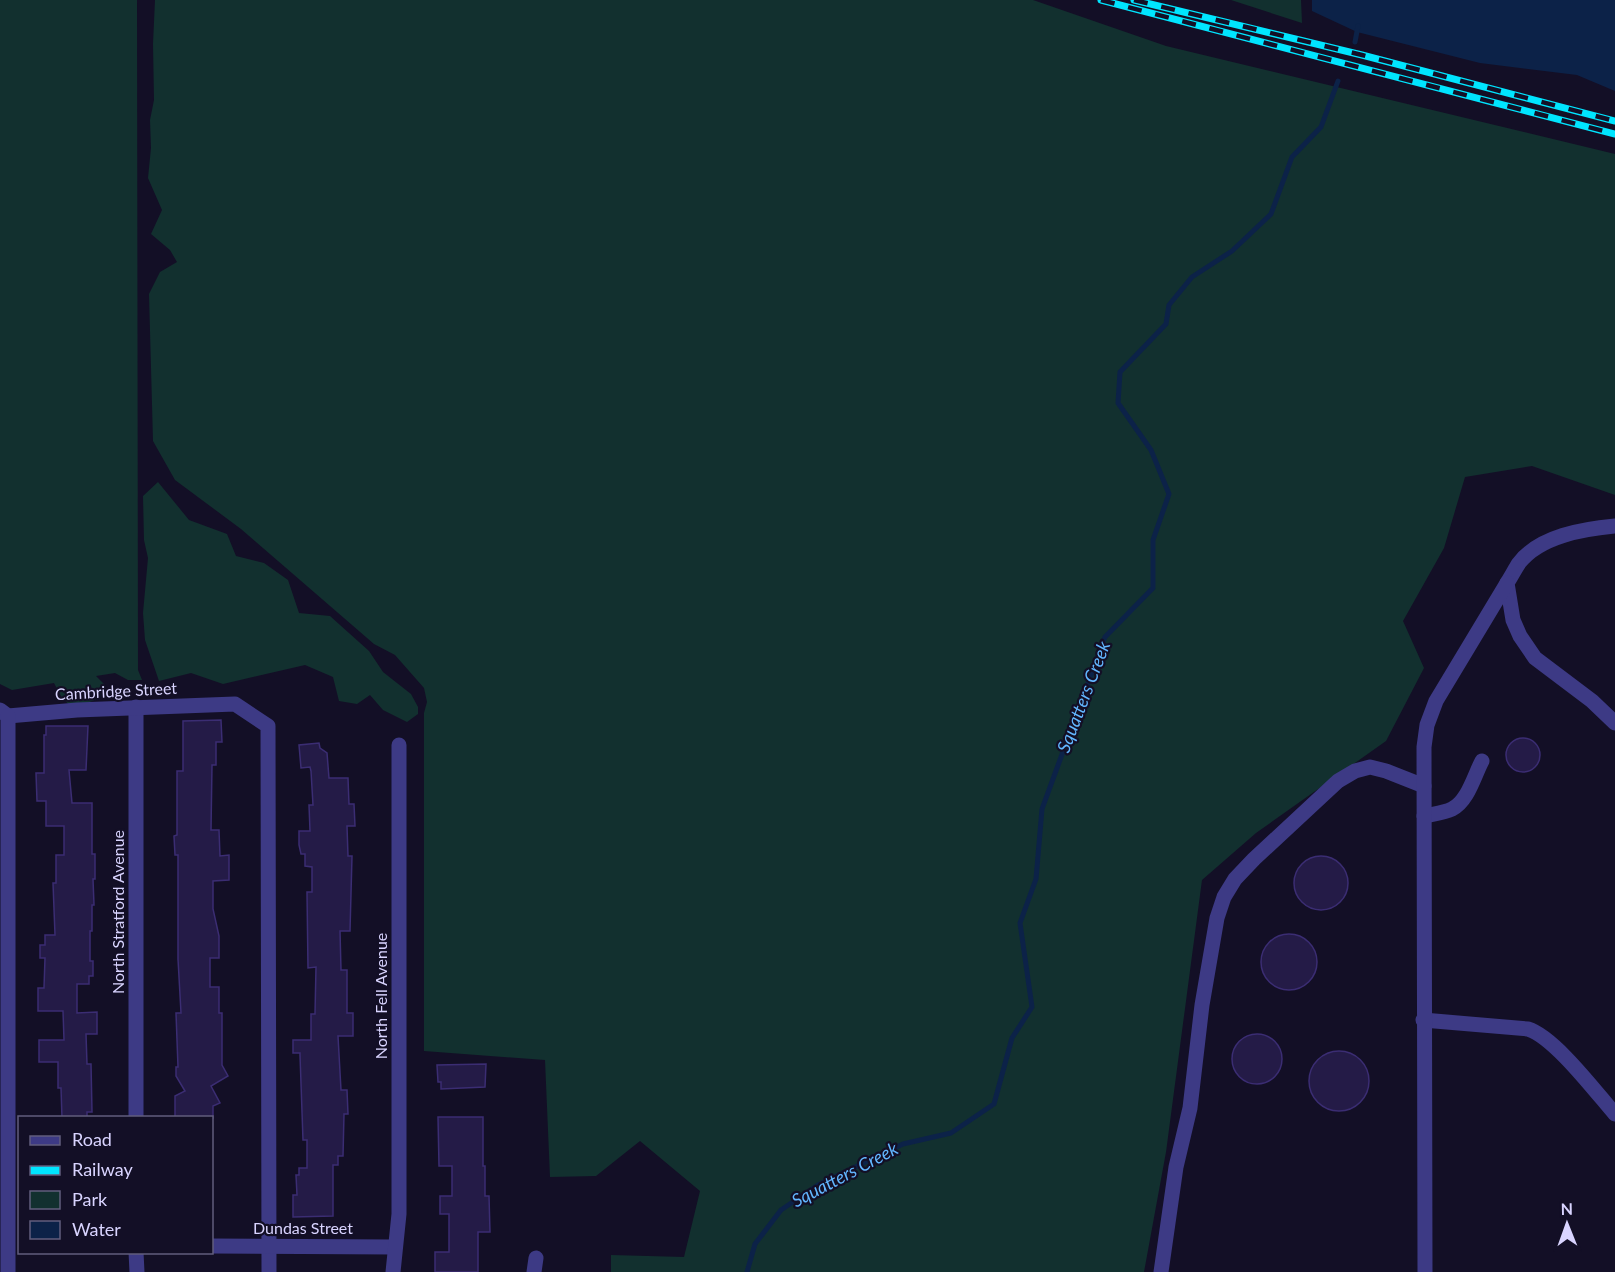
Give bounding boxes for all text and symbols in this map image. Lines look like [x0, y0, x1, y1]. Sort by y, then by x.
water label: Squatters Creek [1052, 637, 1115, 755]
street label: Cambridge Street [54, 678, 178, 703]
street label: North Stratford Avenue [108, 830, 127, 994]
street label: North Fell Avenue [371, 933, 390, 1059]
legend [18, 1116, 213, 1254]
text: Road [72, 1128, 112, 1150]
water label: Squatters Creek [788, 1137, 902, 1211]
text: Railway [72, 1158, 133, 1180]
text: Park [72, 1188, 108, 1210]
north arrow [1537, 1194, 1597, 1254]
text: N [1560, 1199, 1573, 1218]
text: Water [72, 1218, 121, 1240]
street label: Dundas Street [253, 1218, 353, 1237]

